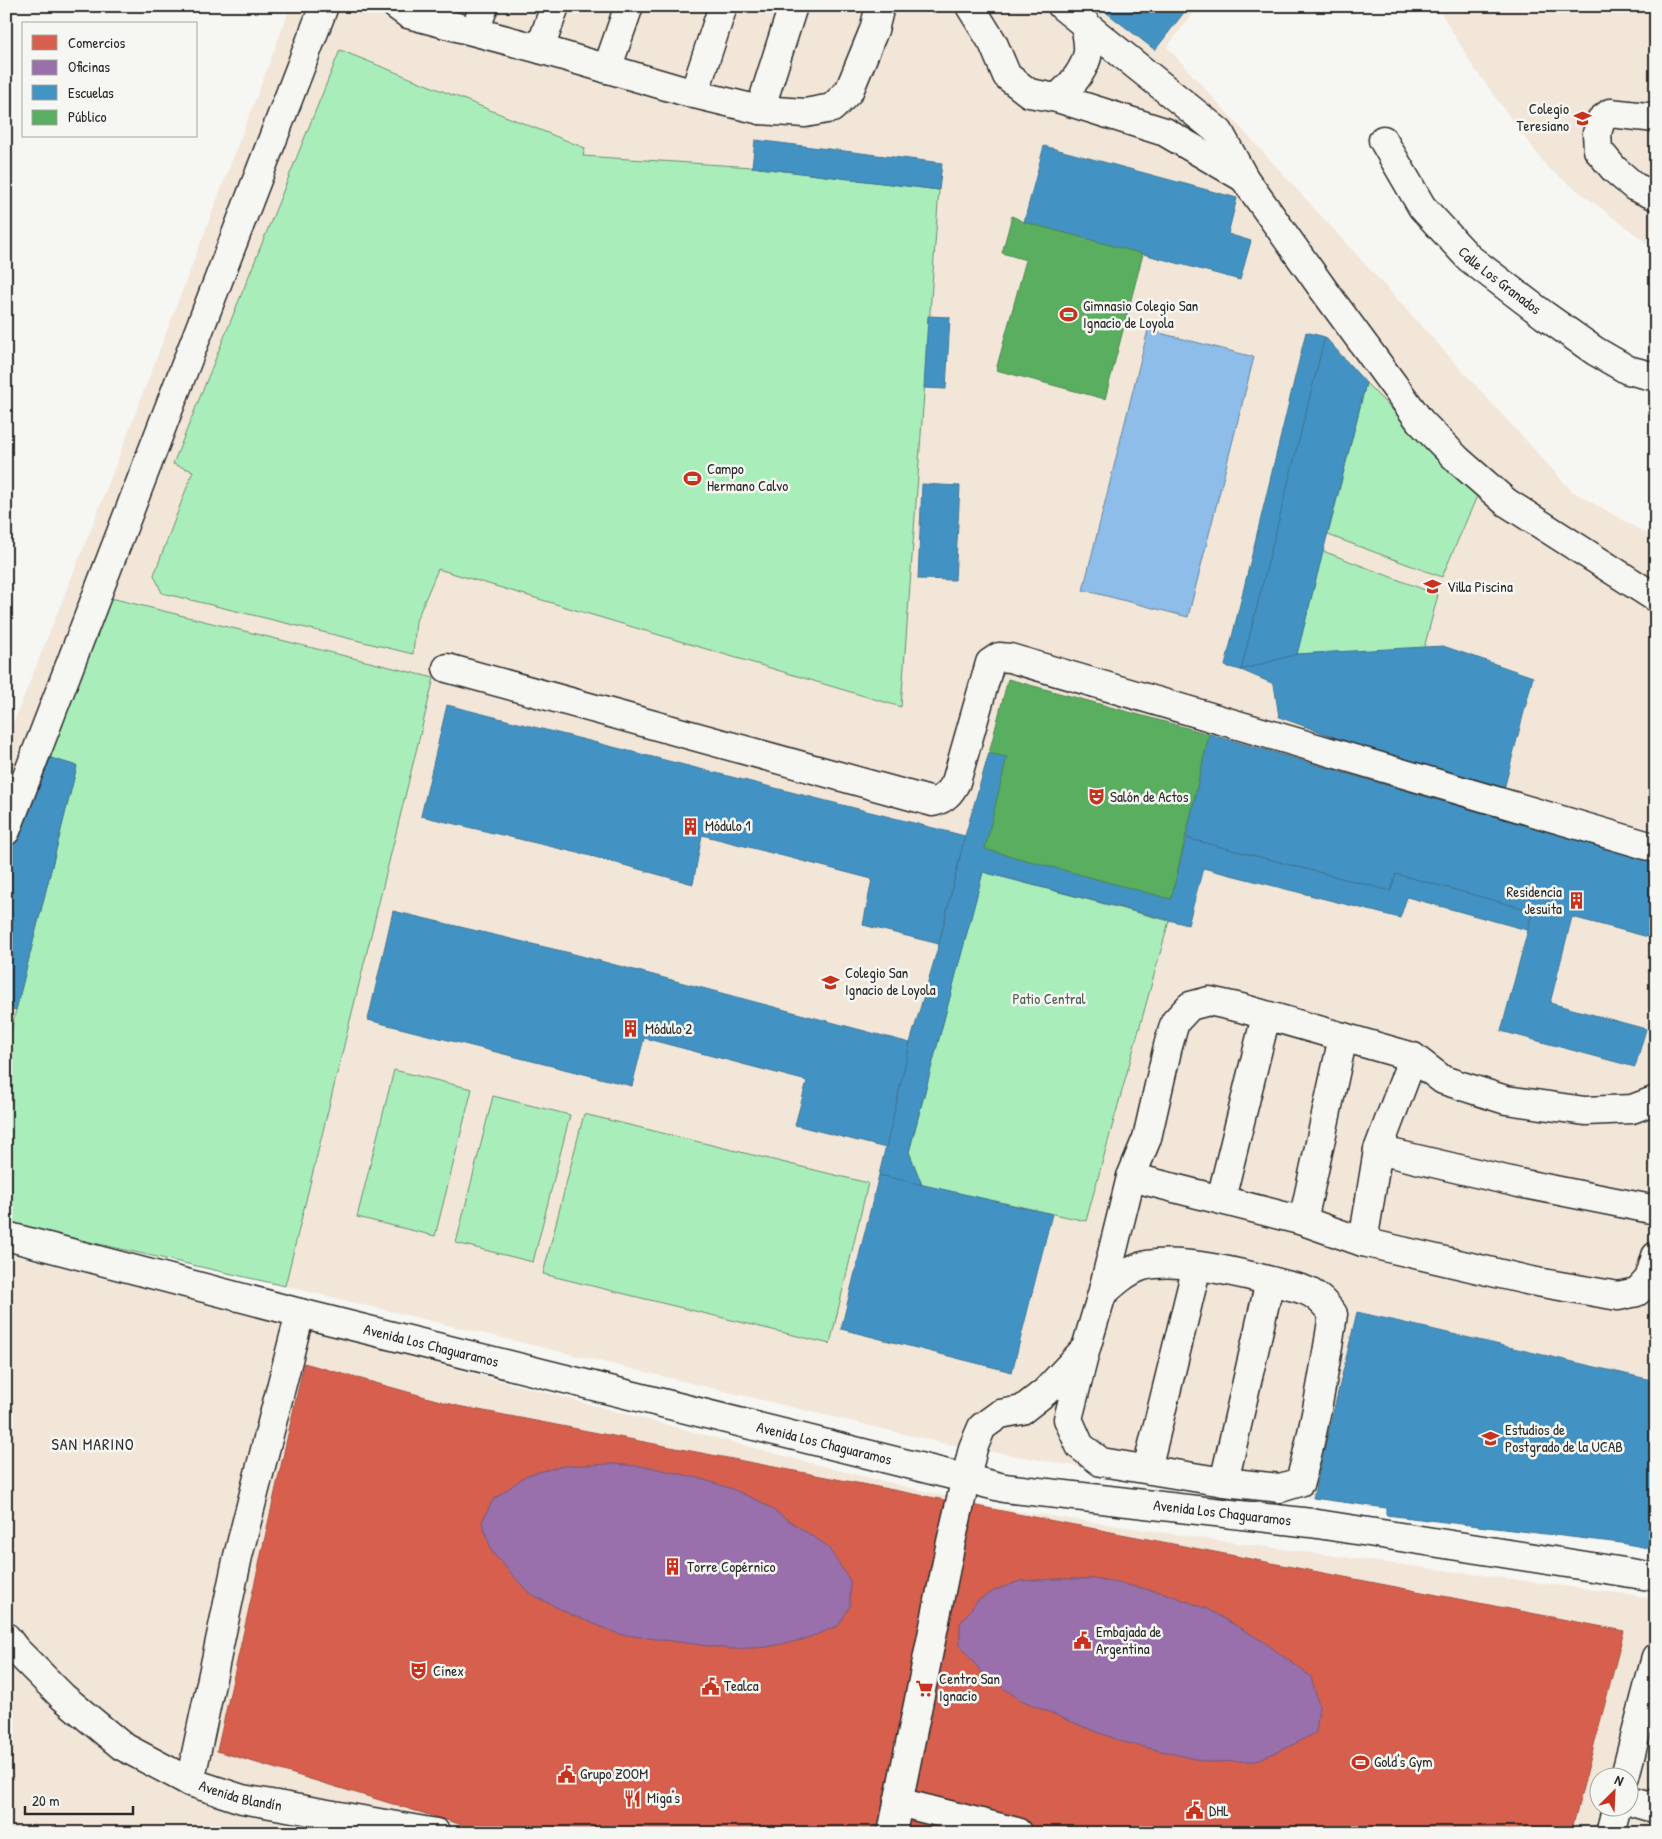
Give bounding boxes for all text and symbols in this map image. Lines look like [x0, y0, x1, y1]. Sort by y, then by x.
legend [22, 22, 198, 138]
text: Comercios [68, 32, 125, 53]
text: Oficinas [68, 56, 110, 77]
text: Escuelas [68, 82, 114, 103]
place label: Colegio Teresiano [1516, 98, 1569, 136]
text: Público [68, 106, 107, 127]
school or university icon: Colegio Teresiano [1573, 108, 1593, 128]
street label: Calle Los Granados [1454, 242, 1546, 319]
place label: Gimnasio Colegio San Ignacio de Loyola [1083, 295, 1199, 333]
sports icon: Gimnasio Colegio San Ignacio de Loyola [1059, 305, 1079, 325]
place label: Campo Hermano Calvo [707, 458, 788, 496]
sports icon: Campo Hermano Calvo [683, 468, 703, 488]
place label: Villa Piscina [1447, 576, 1513, 597]
school or university icon: Villa Piscina [1423, 577, 1443, 597]
place label: Salón de Actos [1110, 786, 1189, 807]
theatre icon: Salón de Actos [1086, 787, 1106, 807]
place label: Módulo 1 [705, 815, 751, 836]
building icon: Módulo 1 [681, 816, 701, 836]
place label: Residencia Jesuita [1506, 881, 1562, 919]
building icon: Residencia Jesuita [1566, 891, 1586, 911]
place label: Colegio San Ignacio de Loyola [845, 962, 936, 1000]
school or university icon: Colegio San Ignacio de Loyola [821, 972, 841, 992]
park label: Patio Central [1013, 988, 1085, 1009]
place label: Módulo 2 [645, 1018, 692, 1039]
building icon: Módulo 2 [621, 1019, 641, 1039]
street label: Avenida Los Chaguaramos [362, 1318, 501, 1372]
street label: Avenida Los Chaguaramos [755, 1416, 894, 1470]
place label: Estudios de Postgrado de la UCAB [1505, 1419, 1623, 1457]
school or university icon: Estudios de Postgrado de la UCAB [1481, 1429, 1501, 1449]
district label: SAN MARINO [51, 1433, 135, 1455]
street label: Avenida Los Chaguaramos [1152, 1494, 1292, 1531]
place label: Torre Copérnico [687, 1556, 775, 1577]
building icon: Torre Copérnico [663, 1557, 683, 1577]
place label: Embajada de Argentina [1096, 1621, 1161, 1659]
public building icon: Embajada de Argentina [1072, 1631, 1092, 1651]
place label: Cinex [433, 1660, 464, 1681]
theatre icon: Cinex [409, 1661, 429, 1681]
place label: Centro San Ignacio [939, 1668, 1000, 1706]
place label: Tealca [724, 1675, 759, 1696]
public building icon: Tealca [700, 1676, 720, 1696]
supermarket icon: Centro San Ignacio [915, 1678, 935, 1698]
place label: Gold's Gym [1374, 1751, 1433, 1772]
sports icon: Gold's Gym [1350, 1752, 1370, 1772]
place label: Grupo ZOOM [580, 1763, 648, 1784]
public building icon: Grupo ZOOM [556, 1764, 576, 1784]
north arrow [1590, 1766, 1640, 1816]
text: N [1612, 1769, 1627, 1790]
street label: Avenida Blandín [196, 1775, 284, 1816]
scale bar [25, 1784, 132, 1816]
place label: Miga's [647, 1787, 680, 1808]
restaurant icon: Miga's [623, 1788, 643, 1808]
text: 20 m [32, 1790, 59, 1811]
place label: DHL [1209, 1800, 1229, 1821]
public building icon: DHL [1185, 1801, 1205, 1821]

